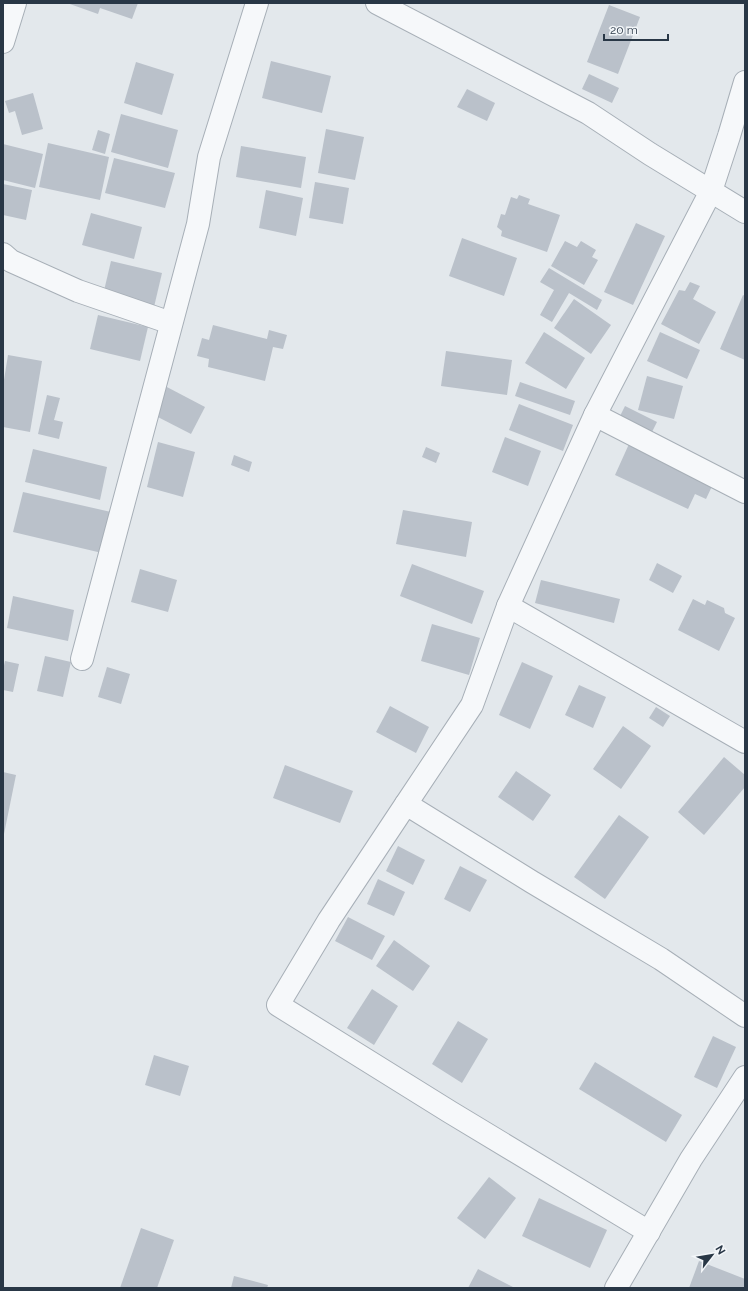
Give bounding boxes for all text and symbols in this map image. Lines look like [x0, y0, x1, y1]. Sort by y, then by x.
scale bar [604, 16, 668, 42]
text: 20 m [610, 23, 638, 37]
north arrow [692, 1235, 732, 1275]
text: N [712, 1243, 728, 1257]

